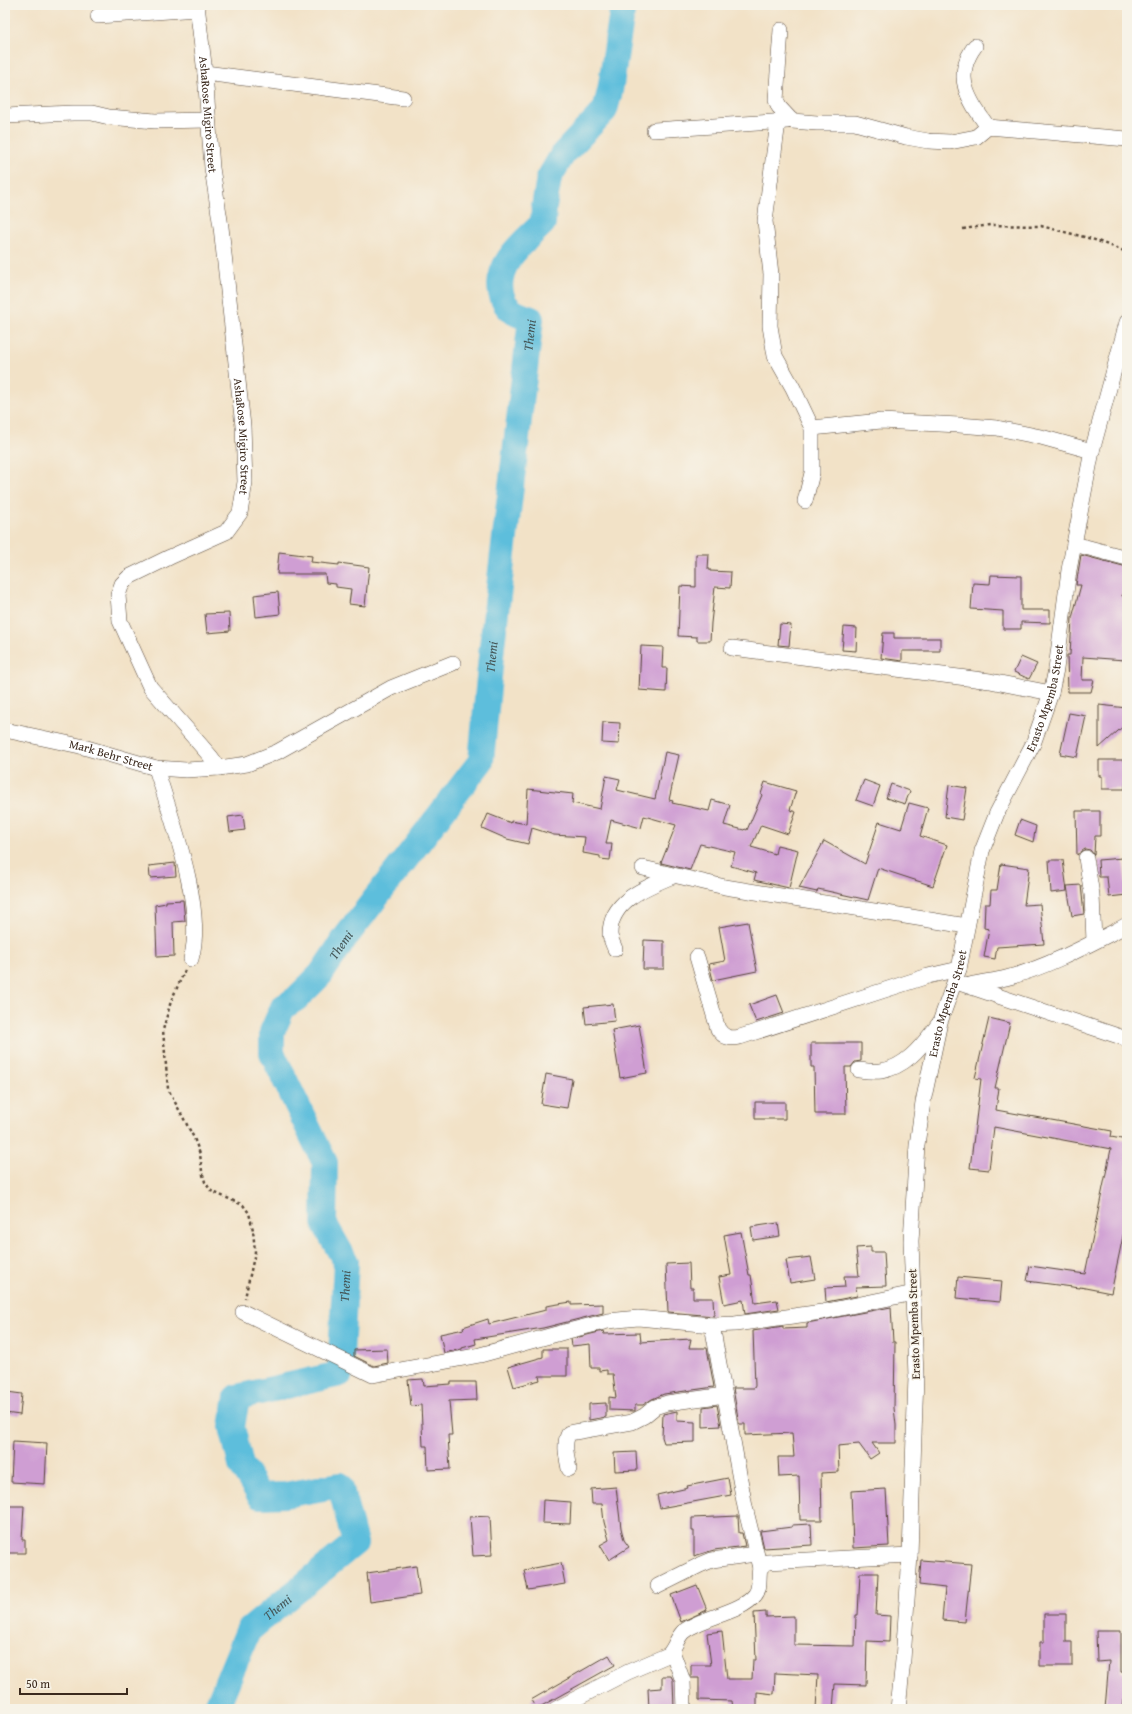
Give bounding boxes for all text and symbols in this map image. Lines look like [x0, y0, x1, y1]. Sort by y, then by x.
street label: AshaRose Migiro Street [195, 55, 222, 175]
water label: Themi [518, 318, 541, 352]
street label: AshaRose Migiro Street [230, 377, 254, 497]
water label: Themi [480, 640, 503, 674]
street label: Erasto Mpemba Street [1021, 643, 1067, 755]
street label: Mark Behr Street [68, 735, 156, 775]
water label: Themi [324, 926, 358, 964]
street label: Erasto Mpemba Street [924, 948, 971, 1059]
street label: Erasto Mpemba Street [903, 1268, 924, 1380]
water label: Themi [335, 1269, 356, 1302]
water label: Themi [259, 1590, 296, 1625]
scale bar [20, 1670, 127, 1696]
text: 50 m [26, 1675, 50, 1692]

